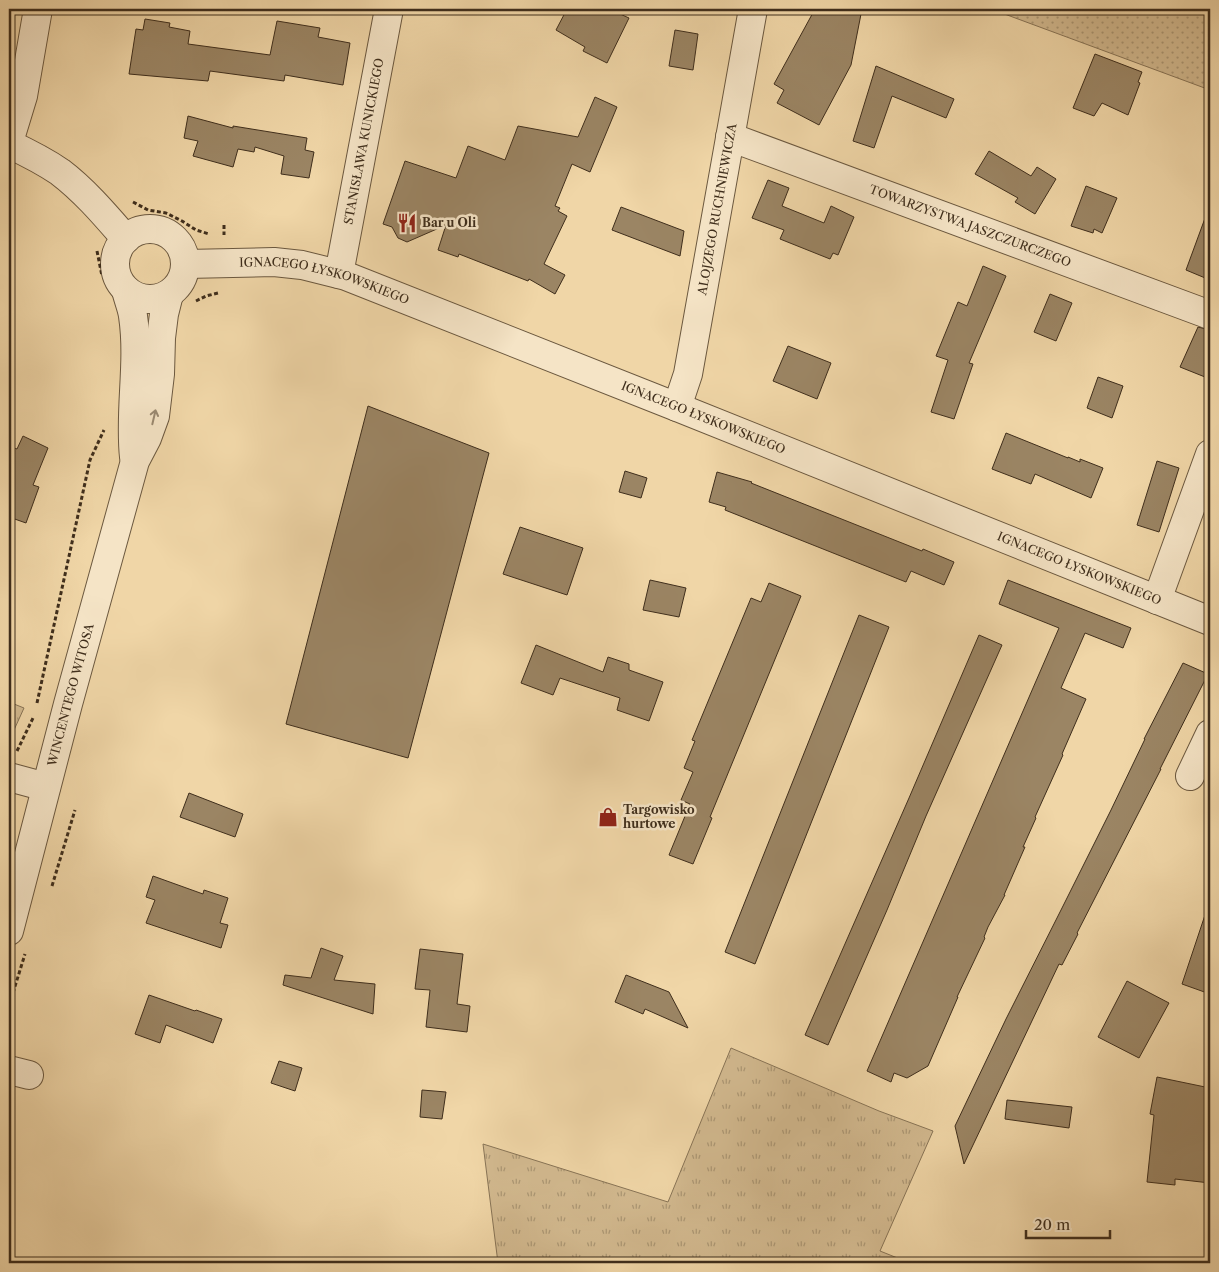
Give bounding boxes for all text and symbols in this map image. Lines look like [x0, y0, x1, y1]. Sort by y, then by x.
street label: STANISŁAWA KUNICKIEGO [340, 57, 387, 226]
street label: ALOJZEGO RUCHNIEWICZA [694, 121, 740, 297]
street label: TOWARZYSTWA JASZCZURCZEGO [867, 181, 1073, 270]
restaurant icon: Bar u Oli [396, 212, 418, 234]
place label: Bar u Oli [422, 215, 477, 230]
street label: IGNACEGO ŁYSKOWSKIEGO [239, 254, 411, 307]
street label: IGNACEGO ŁYSKOWSKIEGO [619, 378, 788, 457]
one-way arrow [150, 409, 159, 425]
street label: IGNACEGO ŁYSKOWSKIEGO [995, 528, 1164, 608]
street label: WINCENTEGO WITOSA [44, 621, 97, 769]
place label: Targowisko hurtowe [623, 802, 695, 831]
shop icon: Targowisko hurtowe [597, 806, 619, 828]
scale bar [1026, 1207, 1110, 1239]
text: 20 m [1034, 1215, 1070, 1234]

